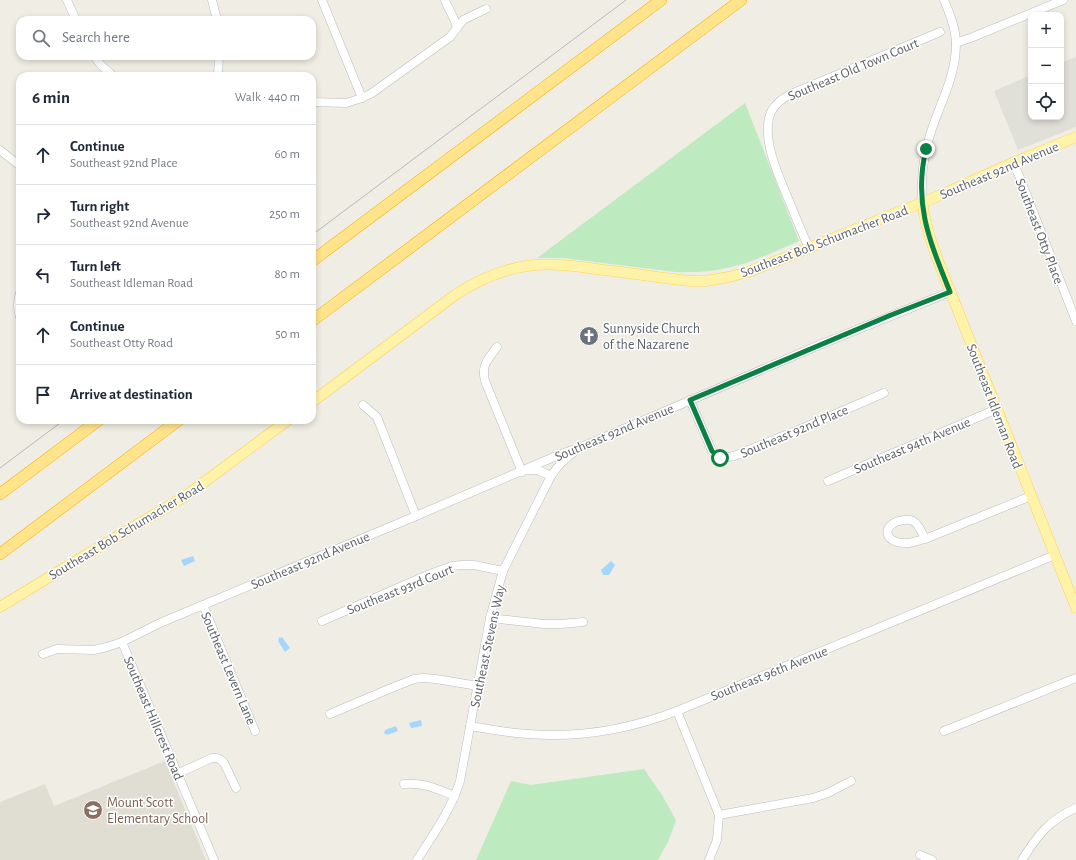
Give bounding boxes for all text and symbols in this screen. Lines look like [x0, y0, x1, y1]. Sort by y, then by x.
map controls [1028, 12, 1064, 120]
button: + [1028, 12, 1064, 48]
search box [16, 16, 316, 60]
icon: search [30, 27, 52, 49]
text: Search here [62, 30, 130, 45]
street label: Southeast Old Town Court [786, 36, 921, 104]
button: − [1028, 48, 1064, 84]
button: locate [1028, 84, 1064, 120]
text: 6 min [32, 89, 70, 106]
text: Walk · 440 m [235, 91, 300, 104]
text: Continue [70, 139, 125, 154]
route end [917, 140, 935, 158]
street label: Southeast 92nd Avenue [938, 140, 1061, 202]
icon: ahead [32, 144, 54, 166]
text: 60 m [274, 148, 300, 161]
text: Southeast 92nd Place [70, 157, 177, 170]
street label: Southeast Otty Place [1012, 177, 1066, 286]
text: Turn right [70, 199, 129, 214]
street label: Southeast Bob Schumacher Road [739, 203, 910, 280]
icon: right [32, 204, 54, 226]
text: 250 m [269, 208, 300, 221]
text: Southeast 92nd Avenue [70, 217, 188, 230]
text: Turn left [70, 259, 121, 274]
icon: left [32, 264, 54, 286]
text: 80 m [274, 268, 300, 281]
text: Southeast Idleman Road [70, 277, 193, 290]
text: Continue [70, 319, 125, 334]
place label: Sunnyside Church of the Nazarene [603, 322, 700, 352]
icon: ahead [32, 324, 54, 346]
church icon: Sunnyside Church of the Nazarene [578, 325, 600, 347]
text: 50 m [275, 328, 300, 341]
text: Southeast Otty Road [70, 337, 173, 350]
street label: Southeast Idleman Road [964, 342, 1024, 471]
icon: arrive [32, 384, 54, 406]
text: Arrive at destination [70, 387, 193, 402]
street label: Southeast 92nd Avenue [553, 402, 676, 464]
street label: Southeast 92nd Place [738, 403, 850, 461]
street label: Southeast 94th Avenue [852, 415, 973, 477]
route start [711, 449, 729, 467]
street label: Southeast Bob Schumacher Road [47, 479, 206, 583]
street label: Southeast 92nd Avenue [249, 530, 372, 592]
street label: Southeast 93rd Court [345, 562, 456, 618]
street label: Southeast Stevens Way [468, 583, 508, 709]
street label: Southeast Levern Lane [198, 610, 258, 727]
street label: Southeast 96th Avenue [709, 644, 830, 704]
street label: Southeast Hillcrest Road [121, 654, 185, 782]
place label: Mount Scott Elementary School [107, 796, 209, 826]
school or university icon: Mount Scott Elementary School [82, 799, 104, 821]

